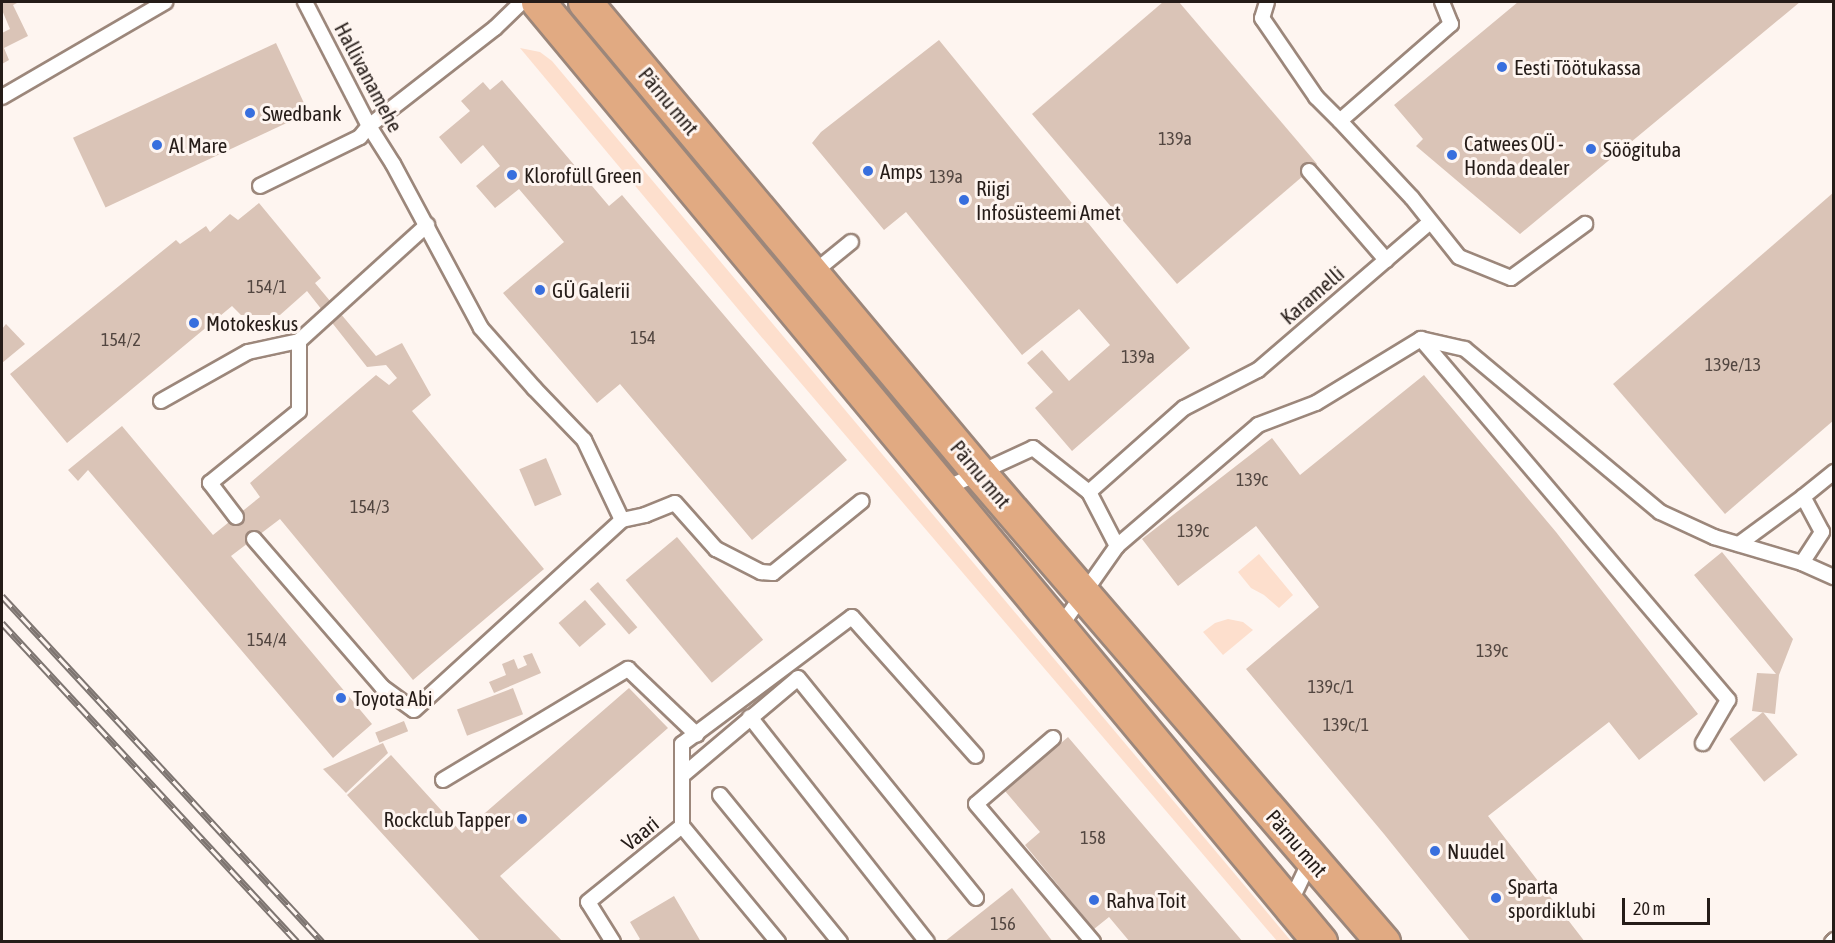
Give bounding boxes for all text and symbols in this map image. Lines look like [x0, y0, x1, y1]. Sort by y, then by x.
street label: Hallivanamehe [330, 18, 408, 136]
place label: Eesti Töötukassa [1514, 54, 1641, 80]
marker: Eesti Töötukassa [1495, 60, 1509, 74]
street label: Pärnu mnt [634, 62, 704, 140]
place label: Swedbank [262, 100, 341, 126]
marker: Swedbank [243, 106, 257, 120]
house number: 139a [1158, 128, 1192, 150]
place label: Catwees OÜ - Honda dealer [1464, 130, 1569, 180]
place label: Al Mare [169, 132, 227, 158]
place label: Söögituba [1603, 136, 1681, 162]
marker: Al Mare [150, 138, 164, 152]
marker: Söögituba [1584, 142, 1598, 156]
marker: Catwees OÜ - Honda dealer [1445, 148, 1459, 162]
place label: Amps [880, 158, 923, 184]
place label: Klorofüll Green [524, 162, 642, 188]
marker: Amps [861, 164, 875, 178]
house number: 139a [929, 166, 963, 188]
marker: Klorofüll Green [505, 168, 519, 182]
place label: Riigi Infosüsteemi Amet [976, 175, 1121, 225]
marker: Riigi Infosüsteemi Amet [957, 193, 971, 207]
street label: Karamelli [1275, 261, 1349, 329]
house number: 154/1 [247, 276, 287, 298]
place label: GÜ Galerii [552, 277, 630, 303]
marker: GÜ Galerii [533, 283, 547, 297]
place label: Motokeskus [206, 310, 298, 336]
marker: Motokeskus [187, 316, 201, 330]
house number: 154 [630, 327, 656, 349]
house number: 154/2 [101, 329, 141, 351]
house number: 139a [1121, 346, 1155, 368]
house number: 139e/13 [1705, 354, 1761, 376]
street label: Pärnu mnt [946, 435, 1016, 513]
house number: 139c [1236, 469, 1268, 491]
house number: 154/3 [350, 496, 390, 518]
house number: 139c [1177, 520, 1209, 542]
house number: 154/4 [247, 629, 287, 651]
house number: 139c [1476, 640, 1508, 662]
house number: 139c/1 [1308, 676, 1354, 698]
place label: Toyota Abi [353, 685, 433, 711]
marker: Toyota Abi [334, 691, 348, 705]
house number: 139c/1 [1323, 714, 1369, 736]
street label: Pärnu mnt [1261, 804, 1333, 882]
place label: Rockclub Tapper [384, 806, 510, 832]
street label: Vaari [616, 811, 664, 855]
marker: Rockclub Tapper [515, 812, 529, 826]
house number: 158 [1080, 827, 1106, 849]
place label: Nuudel [1447, 838, 1505, 864]
marker: Nuudel [1428, 844, 1442, 858]
place label: Sparta spordiklubi [1508, 873, 1596, 923]
scale bar [1625, 886, 1714, 924]
place label: Rahva Toit [1106, 887, 1186, 913]
marker: Sparta spordiklubi [1489, 891, 1503, 905]
marker: Rahva Toit [1087, 893, 1101, 907]
text: 20 m [1633, 898, 1665, 919]
house number: 156 [990, 913, 1016, 935]

